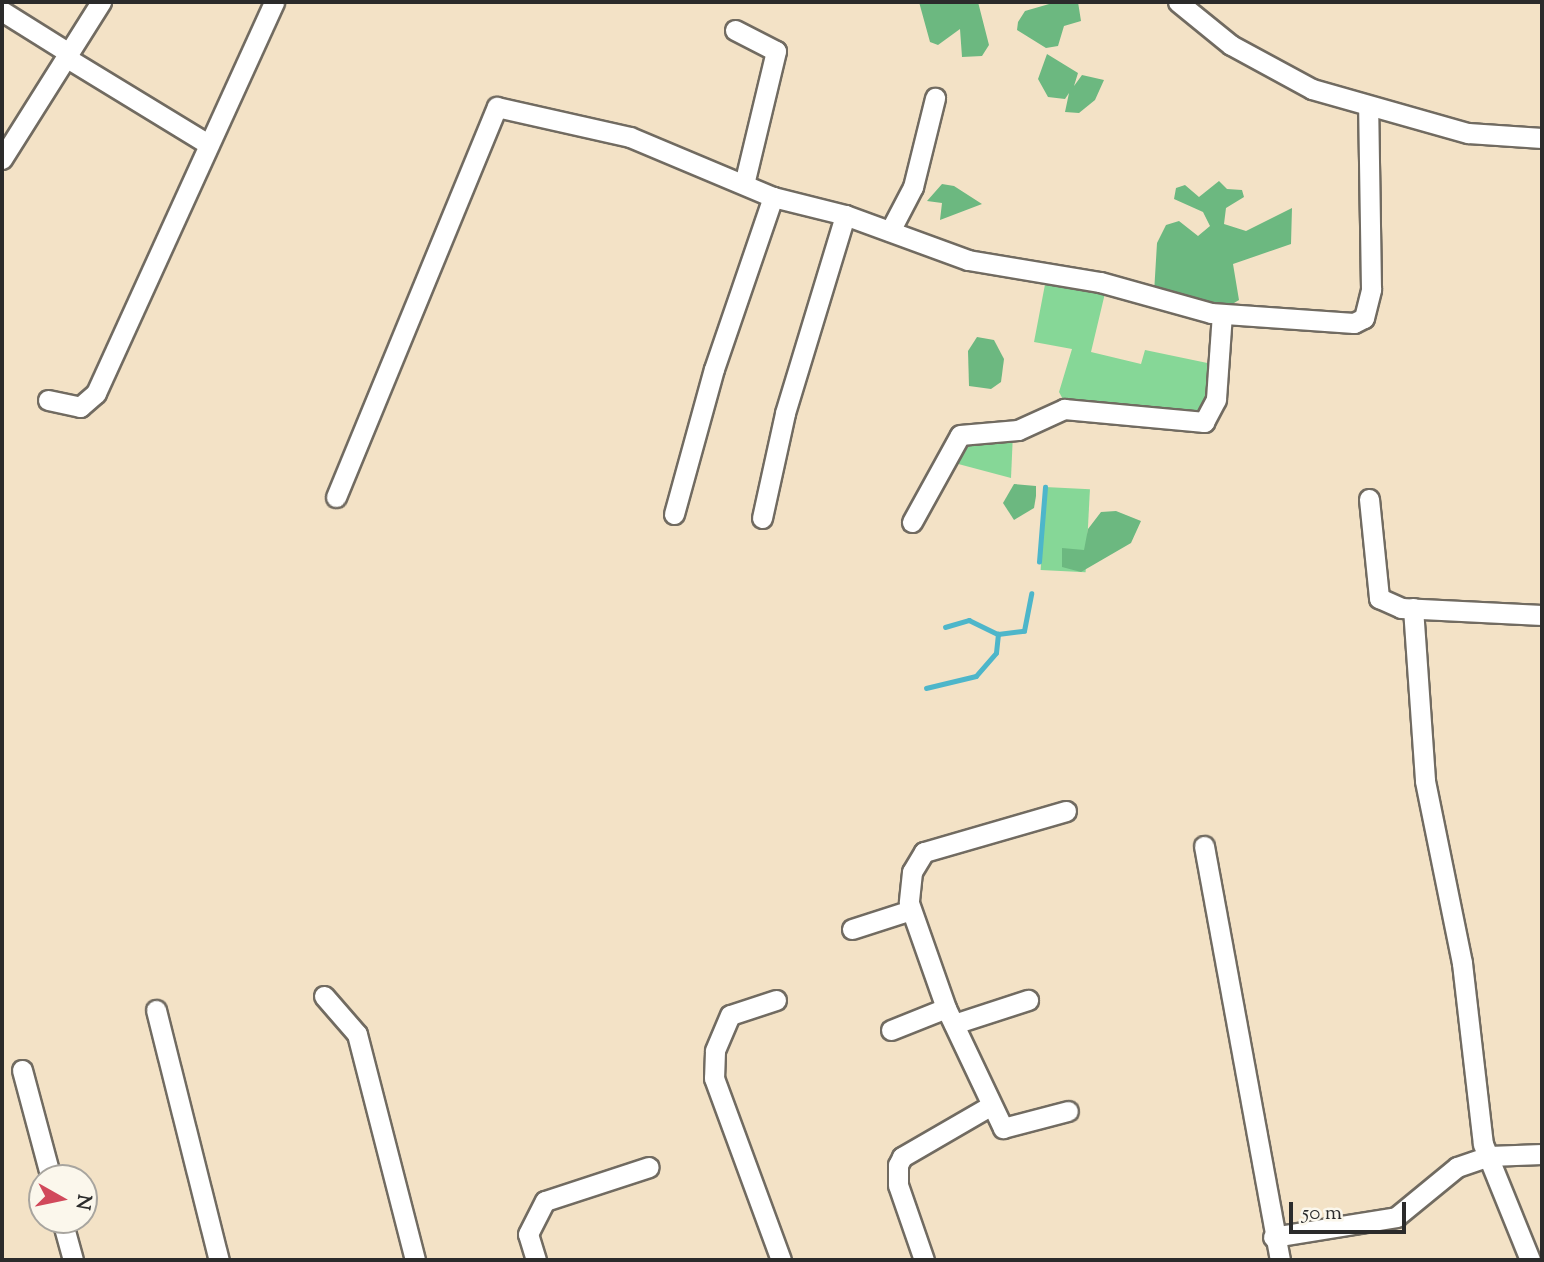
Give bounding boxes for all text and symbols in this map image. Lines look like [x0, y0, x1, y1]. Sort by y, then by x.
north arrow [28, 1164, 98, 1234]
scale bar [1292, 1188, 1409, 1232]
text: N [68, 1192, 97, 1212]
text: 50 m [1302, 1199, 1342, 1229]

